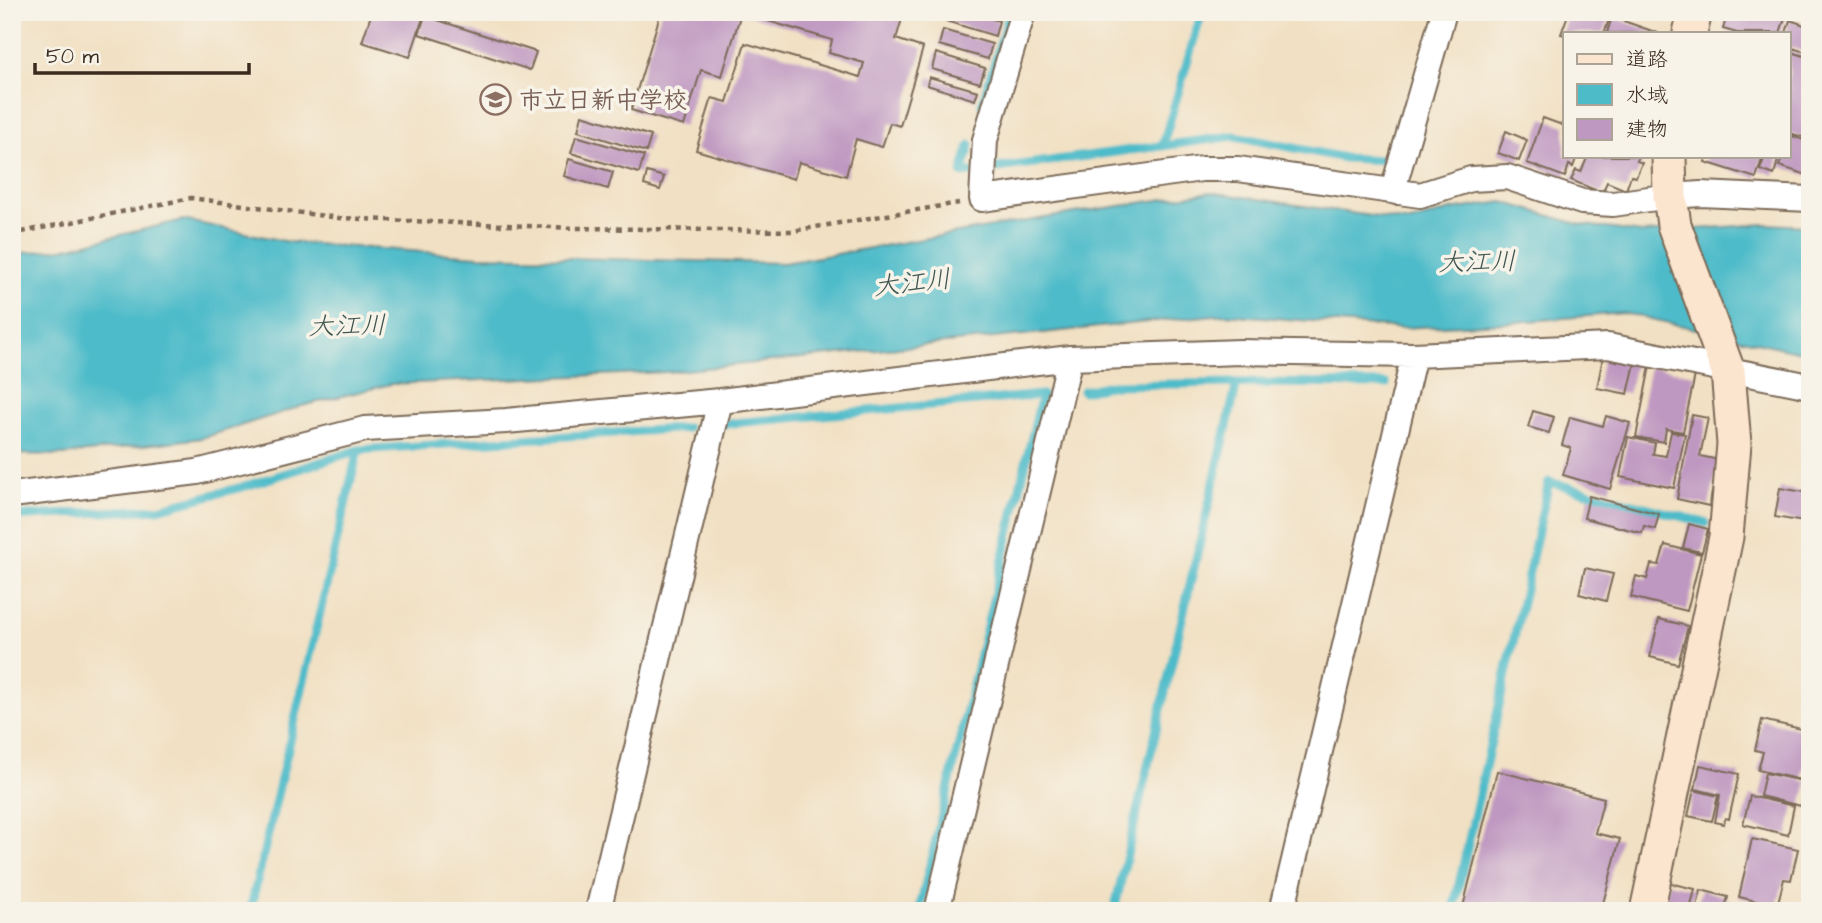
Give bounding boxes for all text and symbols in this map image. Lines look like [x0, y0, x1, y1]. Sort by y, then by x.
scale bar [35, 32, 248, 76]
legend [1563, 32, 1790, 158]
text: 50 m [46, 42, 100, 71]
text: 道路 [1626, 45, 1668, 74]
text: 水域 [1626, 81, 1668, 110]
school or university icon: 市立日新中学校 [479, 83, 513, 117]
place label: 市立日新中学校 [519, 84, 687, 118]
text: 建物 [1626, 115, 1668, 144]
water label: 大江川 [1438, 243, 1516, 281]
water label: 大江川 [871, 261, 953, 305]
water label: 大江川 [308, 307, 386, 345]

